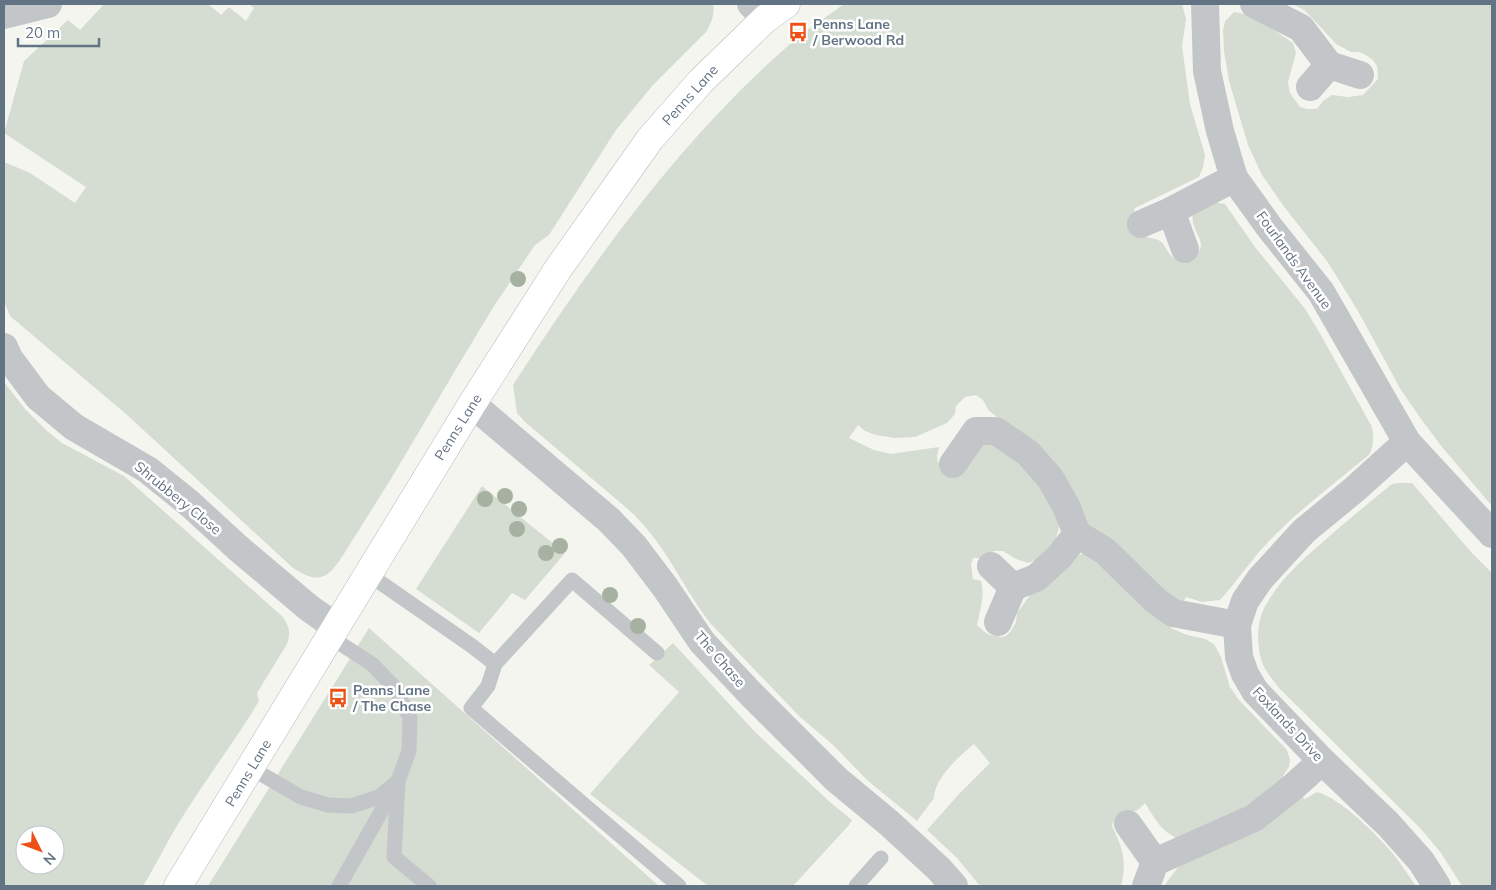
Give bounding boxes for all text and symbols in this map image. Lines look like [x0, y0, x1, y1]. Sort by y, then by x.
scale bar [18, 15, 99, 47]
place label: Penns Lane / Berwood Rd [812, 15, 904, 49]
bus stop icon: Penns Lane / Berwood Rd [787, 21, 809, 43]
text: 20 m [25, 23, 60, 42]
street label: Penns Lane [658, 61, 722, 129]
street label: Fourlands Avenue [1252, 208, 1336, 312]
street label: Penns Lane [430, 390, 486, 464]
street label: Shrubbery Close [131, 457, 225, 539]
street label: The Chase [691, 627, 749, 691]
place label: Penns Lane / The Chase [352, 681, 432, 715]
street label: Foxlands Drive [1249, 683, 1327, 765]
bus stop icon: Penns Lane / The Chase [327, 687, 349, 709]
street label: Penns Lane [221, 736, 275, 810]
north arrow [15, 825, 65, 875]
text: N [39, 849, 60, 869]

